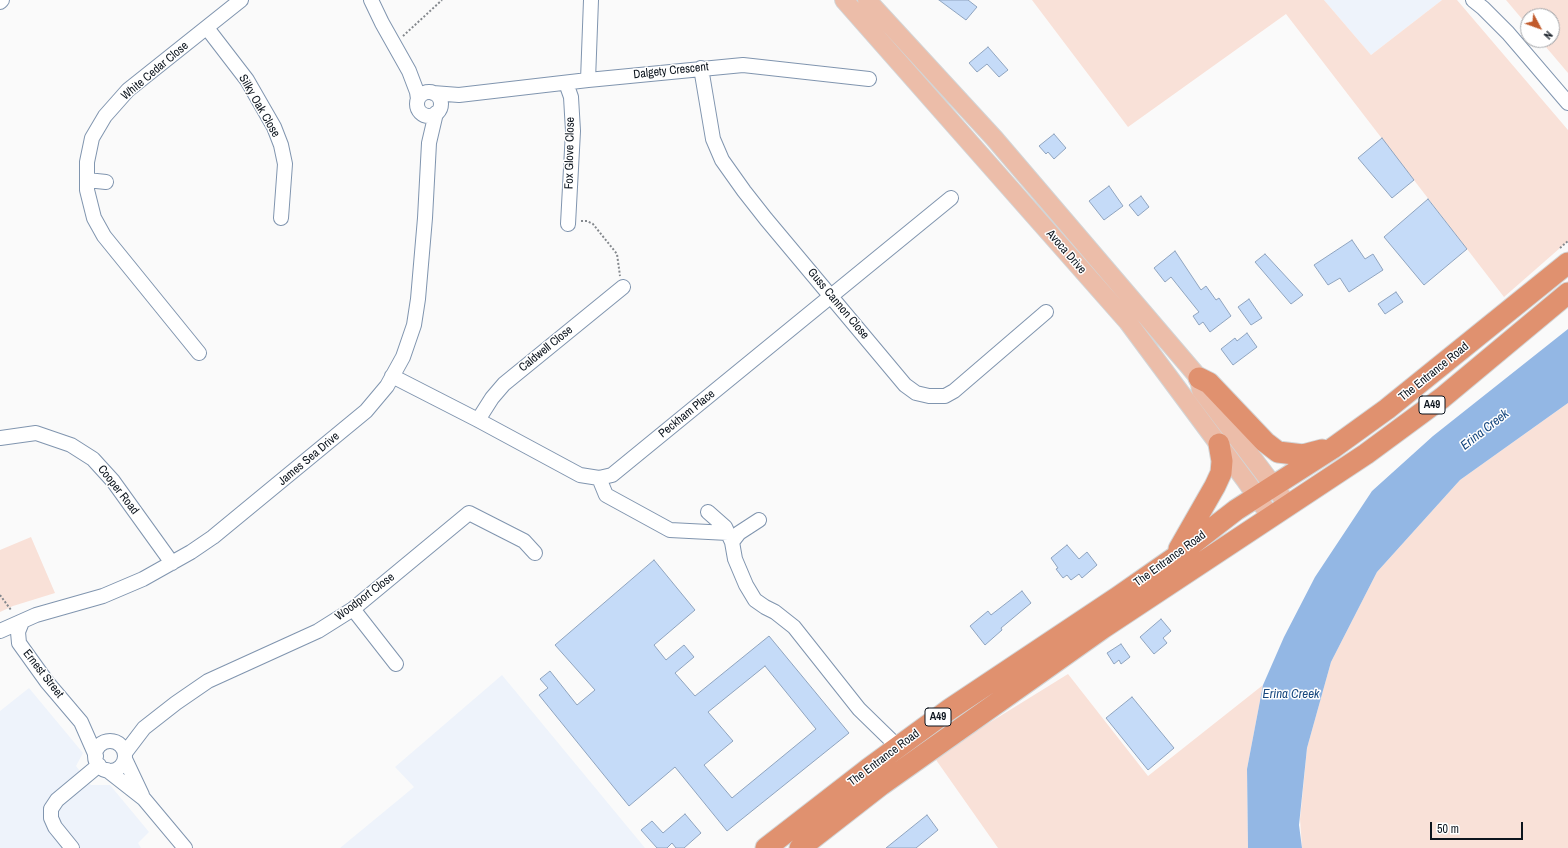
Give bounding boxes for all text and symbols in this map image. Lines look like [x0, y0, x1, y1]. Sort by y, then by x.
north arrow [1520, 8, 1560, 48]
text: N [1541, 28, 1556, 42]
street label: White Cedar Close [119, 39, 191, 103]
street label: Dalgety Crescent [633, 60, 709, 82]
street label: Silky Oak Close [235, 72, 283, 140]
street label: Fox Glove Close [562, 117, 578, 189]
street label: Avoca Drive [1043, 227, 1089, 277]
street label: Guss Cannon Close [804, 266, 872, 342]
street label: Caldwell Close [516, 323, 576, 375]
street label: The Entrance Road [1396, 340, 1472, 404]
street label: Peckham Place [656, 387, 718, 441]
road number: A49 [1419, 396, 1445, 414]
water label: Erina Creek [1458, 406, 1512, 454]
street label: James Sea Drive [275, 429, 343, 489]
street label: Cooper Road [94, 463, 142, 517]
street label: The Entrance Road [1131, 528, 1209, 590]
street label: Woodport Close [333, 570, 397, 624]
street label: Ernest Street [20, 647, 66, 701]
water label: Erina Creek [1263, 687, 1319, 703]
road number: A49 [925, 708, 951, 726]
street label: The Entrance Road [846, 727, 922, 789]
scale bar [1432, 814, 1525, 840]
text: 50 m [1437, 821, 1459, 837]

